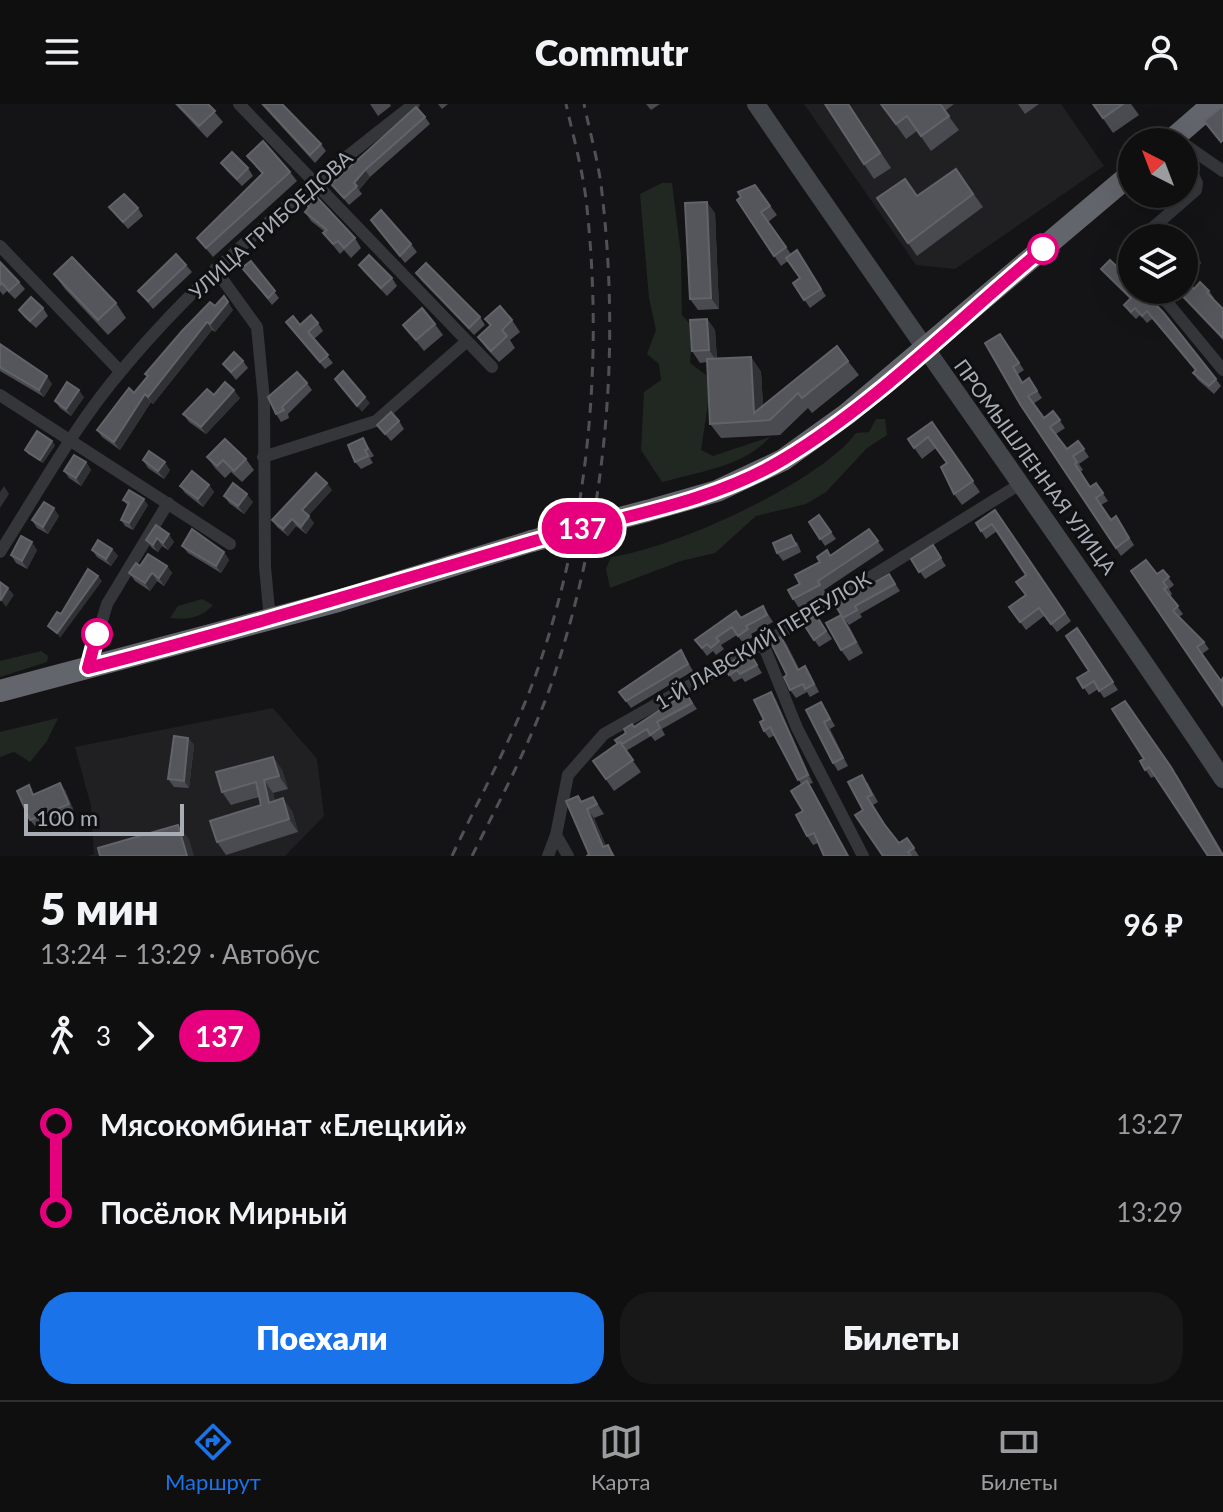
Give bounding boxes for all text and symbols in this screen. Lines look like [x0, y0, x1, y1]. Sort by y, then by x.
icon: menu [40, 30, 84, 74]
text: Commutr [535, 30, 688, 74]
icon: person [1139, 30, 1183, 74]
north arrow [1118, 128, 1198, 208]
map controls [1118, 128, 1198, 304]
street label: УЛИЦА ГРИБОЕДОВА [184, 144, 357, 304]
button: layers [1118, 224, 1198, 304]
unlabelled marker [1028, 234, 1058, 264]
street label: ПРОМЫШЛЕННАЯ УЛИЦА [950, 354, 1122, 579]
line badge: 137 [536, 502, 628, 554]
text: 137 [558, 511, 606, 545]
street label: 1-Й ЛАВСКИЙ ПЕРЕУЛОК [650, 566, 875, 714]
unlabelled marker [82, 619, 112, 649]
scale bar [24, 800, 184, 836]
text: 100 m [36, 804, 98, 831]
text: 5 мин [40, 882, 159, 934]
text: 96 ₽ [1123, 906, 1183, 942]
text: 13:24 – 13:29 · Автобус [40, 938, 320, 970]
icon: walk [40, 1014, 84, 1058]
icon: forward [123, 1014, 167, 1058]
text: 137 [195, 1019, 244, 1053]
text: 3 [96, 1020, 111, 1052]
text: Мясокомбинат «Елецкий» [100, 1106, 467, 1142]
text: 13:27 [1116, 1108, 1183, 1140]
text: Посёлок Мирный [100, 1194, 348, 1230]
text: 13:29 [1116, 1196, 1183, 1228]
button: Поехали [40, 1292, 604, 1384]
button: Билеты [620, 1292, 1183, 1384]
tab: Маршрут [165, 1420, 261, 1495]
tab: Карта [591, 1420, 651, 1495]
tab: Билеты [981, 1420, 1058, 1495]

